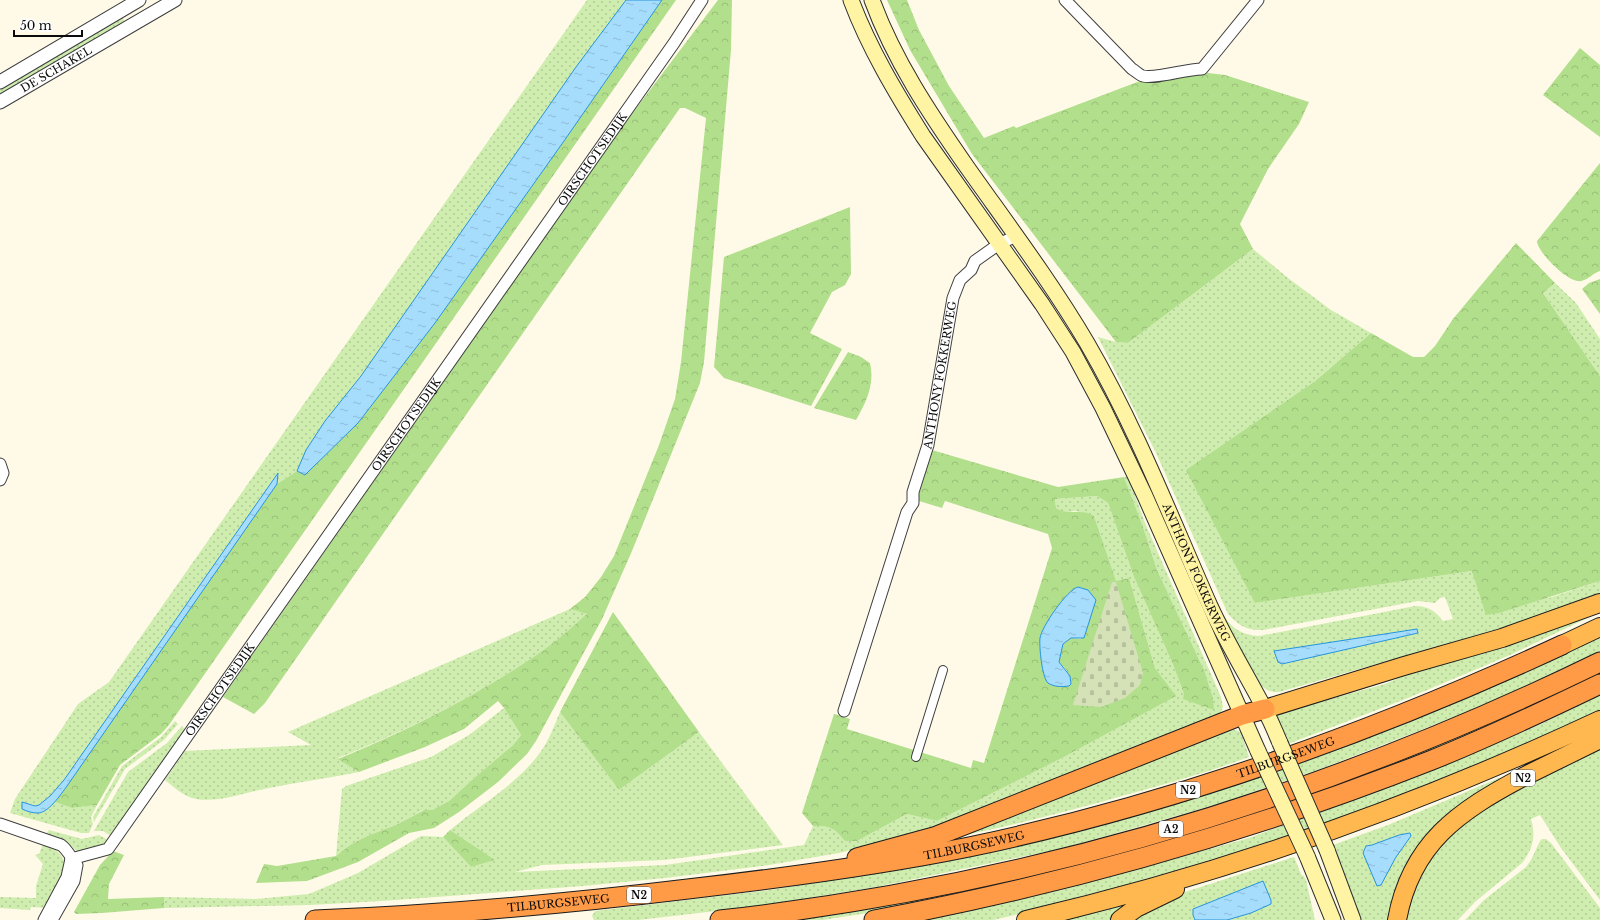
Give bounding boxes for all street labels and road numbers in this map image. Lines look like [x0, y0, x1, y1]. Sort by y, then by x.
street label: DE SCHAKEL [18, 43, 94, 95]
street label: OIRSCHOTSEDIJK [555, 110, 630, 209]
street label: ANTHONY FOKKERWEG [920, 299, 959, 451]
street label: OIRSCHOTSEDIJK [369, 375, 444, 474]
street label: ANTHONY FOKKERWEG [1159, 500, 1234, 644]
street label: OIRSCHOTSEDIJK [182, 640, 258, 739]
street label: TILBURGSEWEG [1235, 734, 1337, 781]
road number: N2 [1511, 770, 1535, 786]
road number: N2 [1176, 782, 1200, 798]
road number: A2 [1159, 821, 1183, 837]
street label: TILBURGSEWEG [922, 828, 1027, 863]
road number: N2 [627, 887, 651, 903]
street label: TILBURGSEWEG [507, 891, 611, 915]

